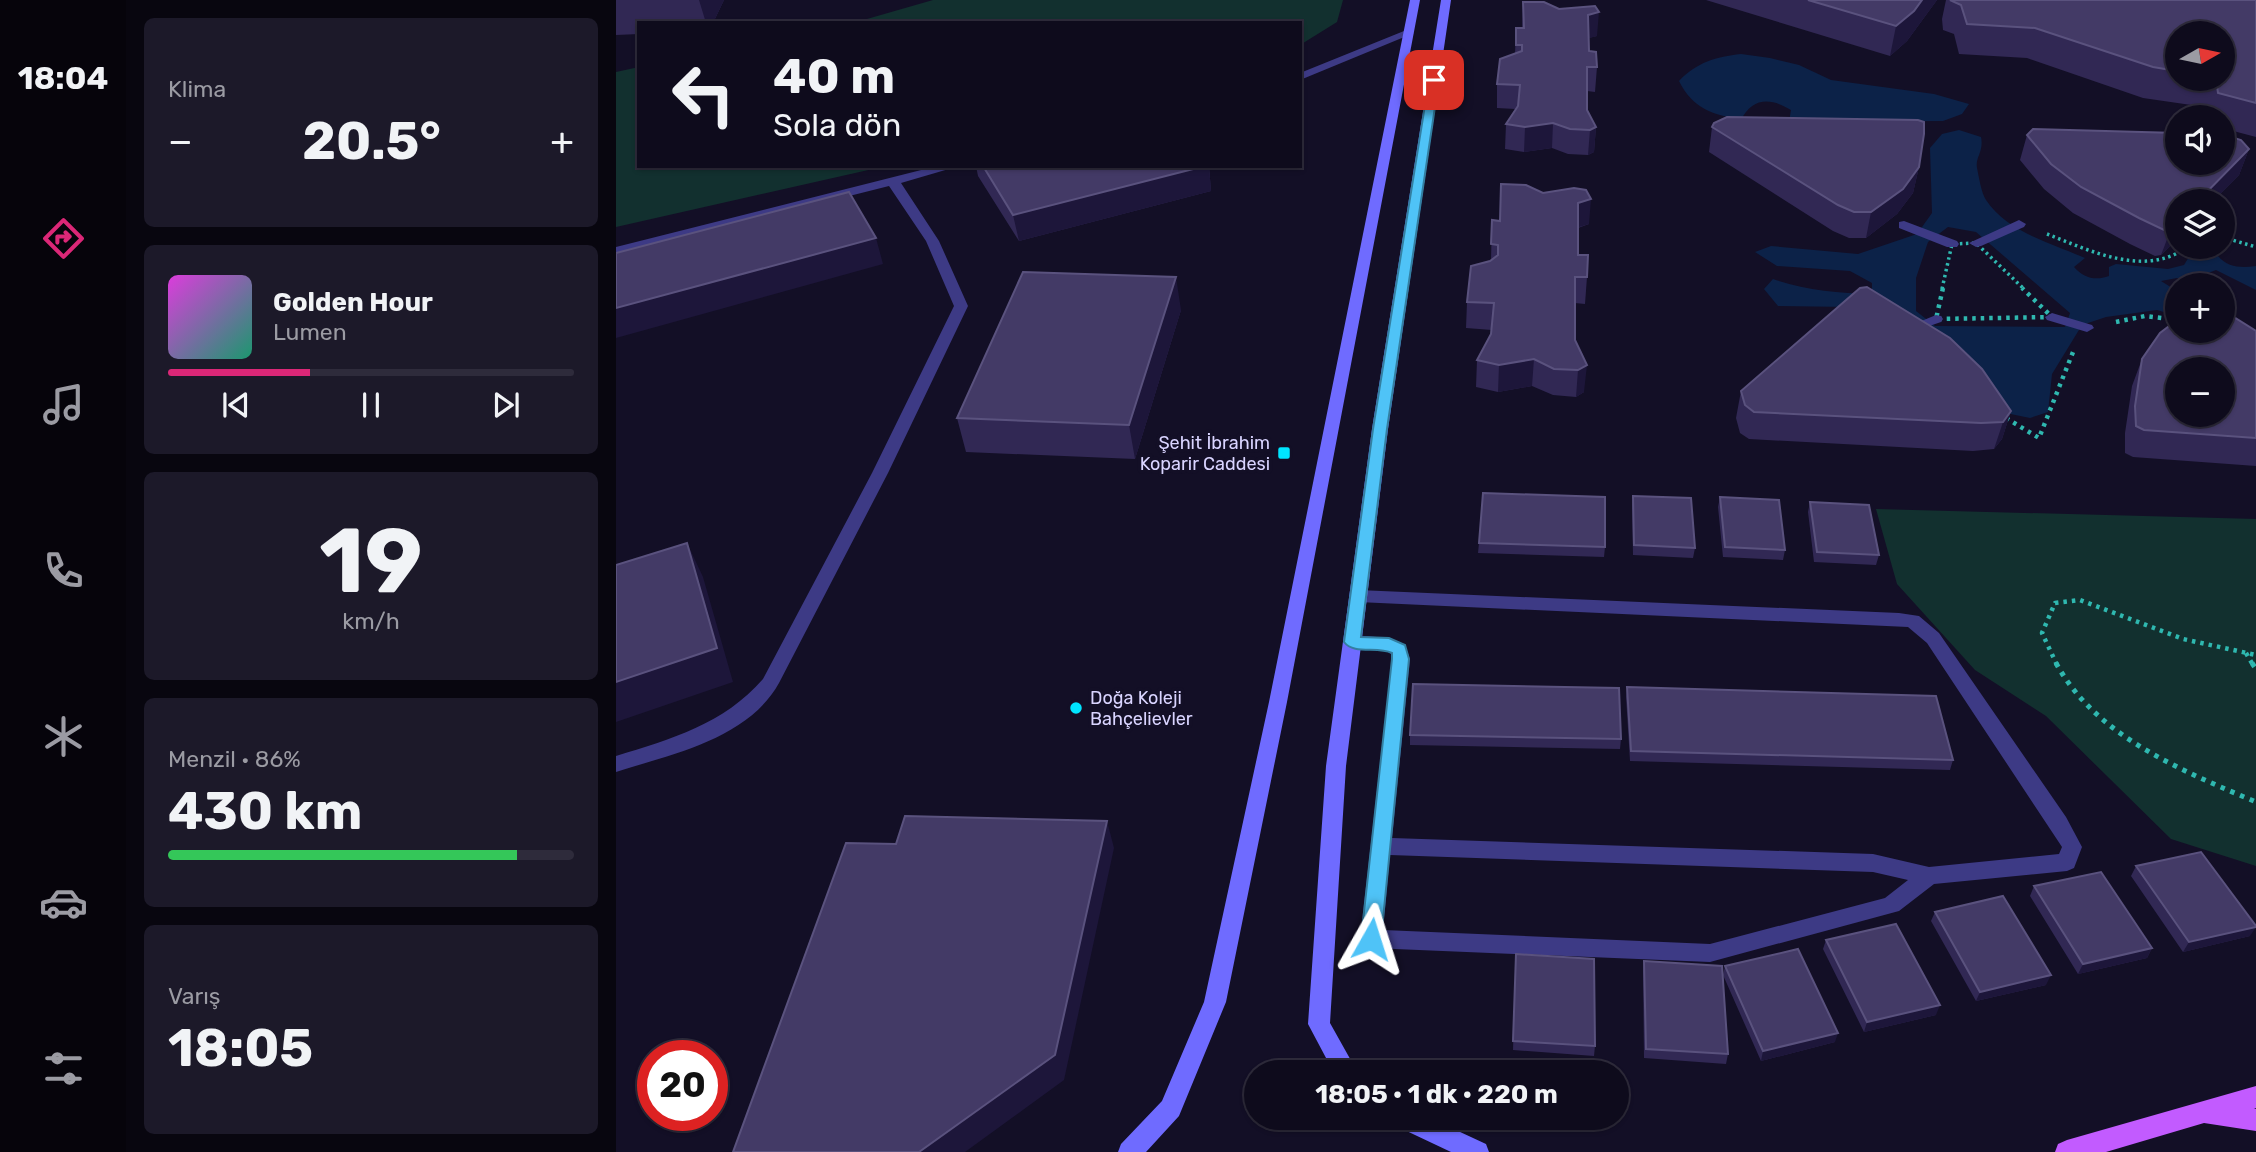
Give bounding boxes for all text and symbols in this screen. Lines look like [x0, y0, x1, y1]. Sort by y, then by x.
north arrow [2165, 21, 2235, 91]
map controls [2165, 21, 2235, 427]
text: 40 m [773, 47, 895, 105]
icon: left [658, 49, 749, 140]
pin [1404, 50, 1464, 110]
text: 18:04 [18, 59, 108, 97]
icon: arrive [1415, 61, 1453, 99]
text: Klima [168, 75, 226, 103]
button: sound [2165, 105, 2235, 175]
text: Sola dön [773, 106, 901, 144]
text: 20.5° [302, 110, 441, 172]
text: − [168, 118, 193, 164]
text: + [550, 118, 574, 164]
button: layers [2165, 189, 2235, 259]
icon: directions [39, 214, 88, 263]
button: + [2165, 273, 2235, 343]
text: Golden Hour [273, 287, 433, 318]
text: Lumen [273, 318, 347, 346]
button: − [2165, 357, 2235, 427]
icon: music [39, 380, 88, 429]
icon: previous [217, 386, 255, 424]
icon: pause [352, 386, 390, 424]
icon: next [487, 386, 525, 424]
place label: Şehit İbrahim Koparir Caddesi [1140, 432, 1270, 475]
marker: Şehit İbrahim Koparir Caddesi [1276, 445, 1292, 461]
text: 19 [319, 507, 423, 615]
icon: phone [39, 546, 88, 595]
text: km/h [342, 607, 400, 635]
place label: Doğa Koleji Bahçelievler [1090, 687, 1193, 730]
marker: Doğa Koleji Bahçelievler [1068, 700, 1084, 716]
icon: climate [39, 712, 88, 761]
text: Menzil · 86% [168, 745, 301, 773]
text: 430 km [168, 780, 362, 842]
icon: car [39, 878, 88, 927]
position arrow [1334, 902, 1408, 976]
text: Varış [168, 982, 221, 1010]
text: 18:05 [168, 1017, 313, 1079]
speed limit sign: 20 [637, 1040, 728, 1131]
icon: filters [39, 1044, 88, 1093]
text: 18:05 · 1 dk · 220 m [1315, 1079, 1558, 1110]

